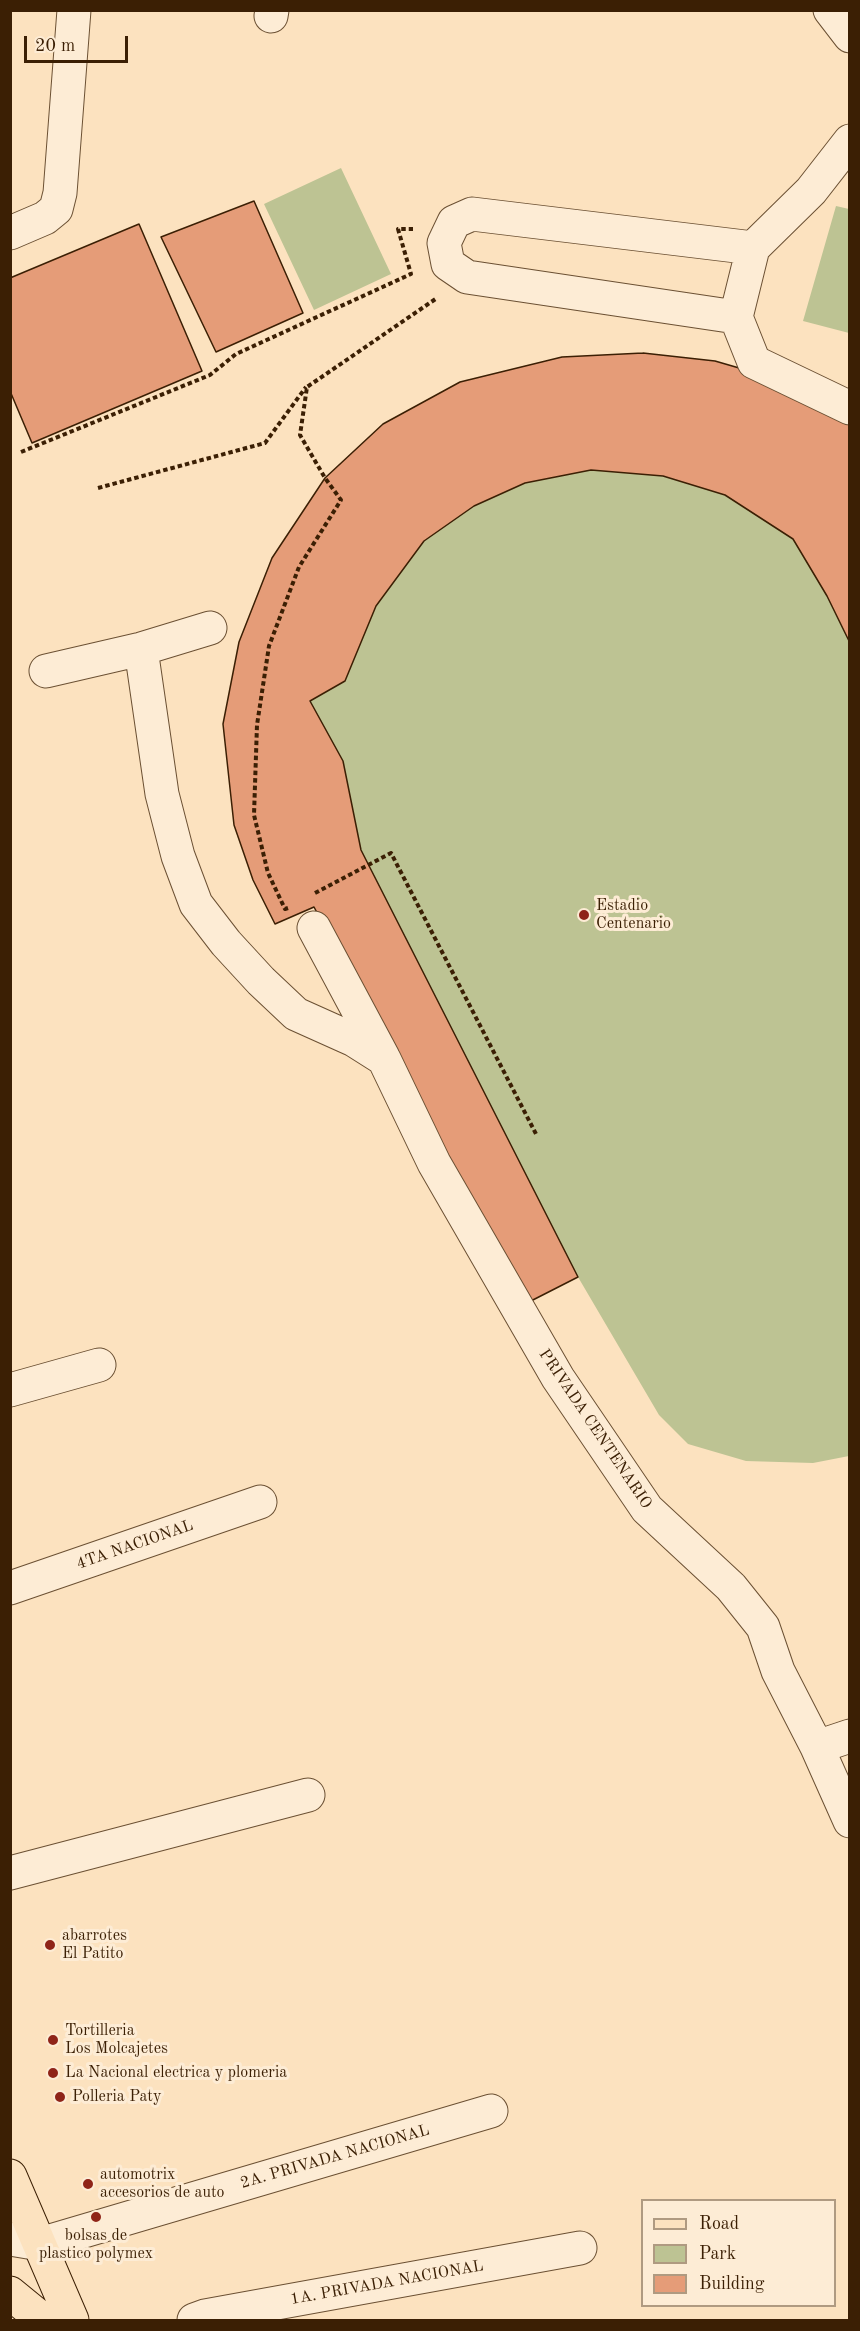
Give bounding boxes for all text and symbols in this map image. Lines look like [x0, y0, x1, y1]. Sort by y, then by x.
scale bar [27, 24, 130, 62]
text: 20 m [35, 37, 75, 55]
place label: Estadio Centenario [596, 896, 671, 934]
marker: Estadio Centenario [577, 908, 591, 922]
street label: PRIVADA CENTENARIO [534, 1345, 656, 1513]
street label: 4TA NACIONAL [74, 1516, 196, 1574]
place label: abarrotes El Patito [62, 1926, 127, 1964]
marker: abarrotes El Patito [43, 1938, 57, 1952]
place label: Tortilleria Los Molcajetes [65, 2021, 168, 2059]
marker: Tortilleria Los Molcajetes [46, 2033, 60, 2047]
place label: La Nacional electrica y plomeria [65, 2063, 287, 2083]
marker: La Nacional electrica y plomeria [46, 2066, 60, 2080]
place label: Polleria Paty [72, 2087, 161, 2107]
marker: Polleria Paty [53, 2090, 67, 2104]
street label: 2A. PRIVADA NACIONAL [238, 2121, 432, 2193]
place label: automotrix accesorios de auto [100, 2165, 225, 2203]
marker: automotrix accesorios de auto [81, 2177, 95, 2191]
legend [641, 2199, 836, 2307]
marker: bolsas de plastico polymex [89, 2210, 103, 2224]
text: Road [699, 2215, 739, 2233]
place label: bolsas de plastico polymex [39, 2226, 153, 2264]
text: Park [699, 2245, 736, 2263]
street label: 1A. PRIVADA NACIONAL [289, 2257, 485, 2309]
text: Building [699, 2275, 764, 2293]

